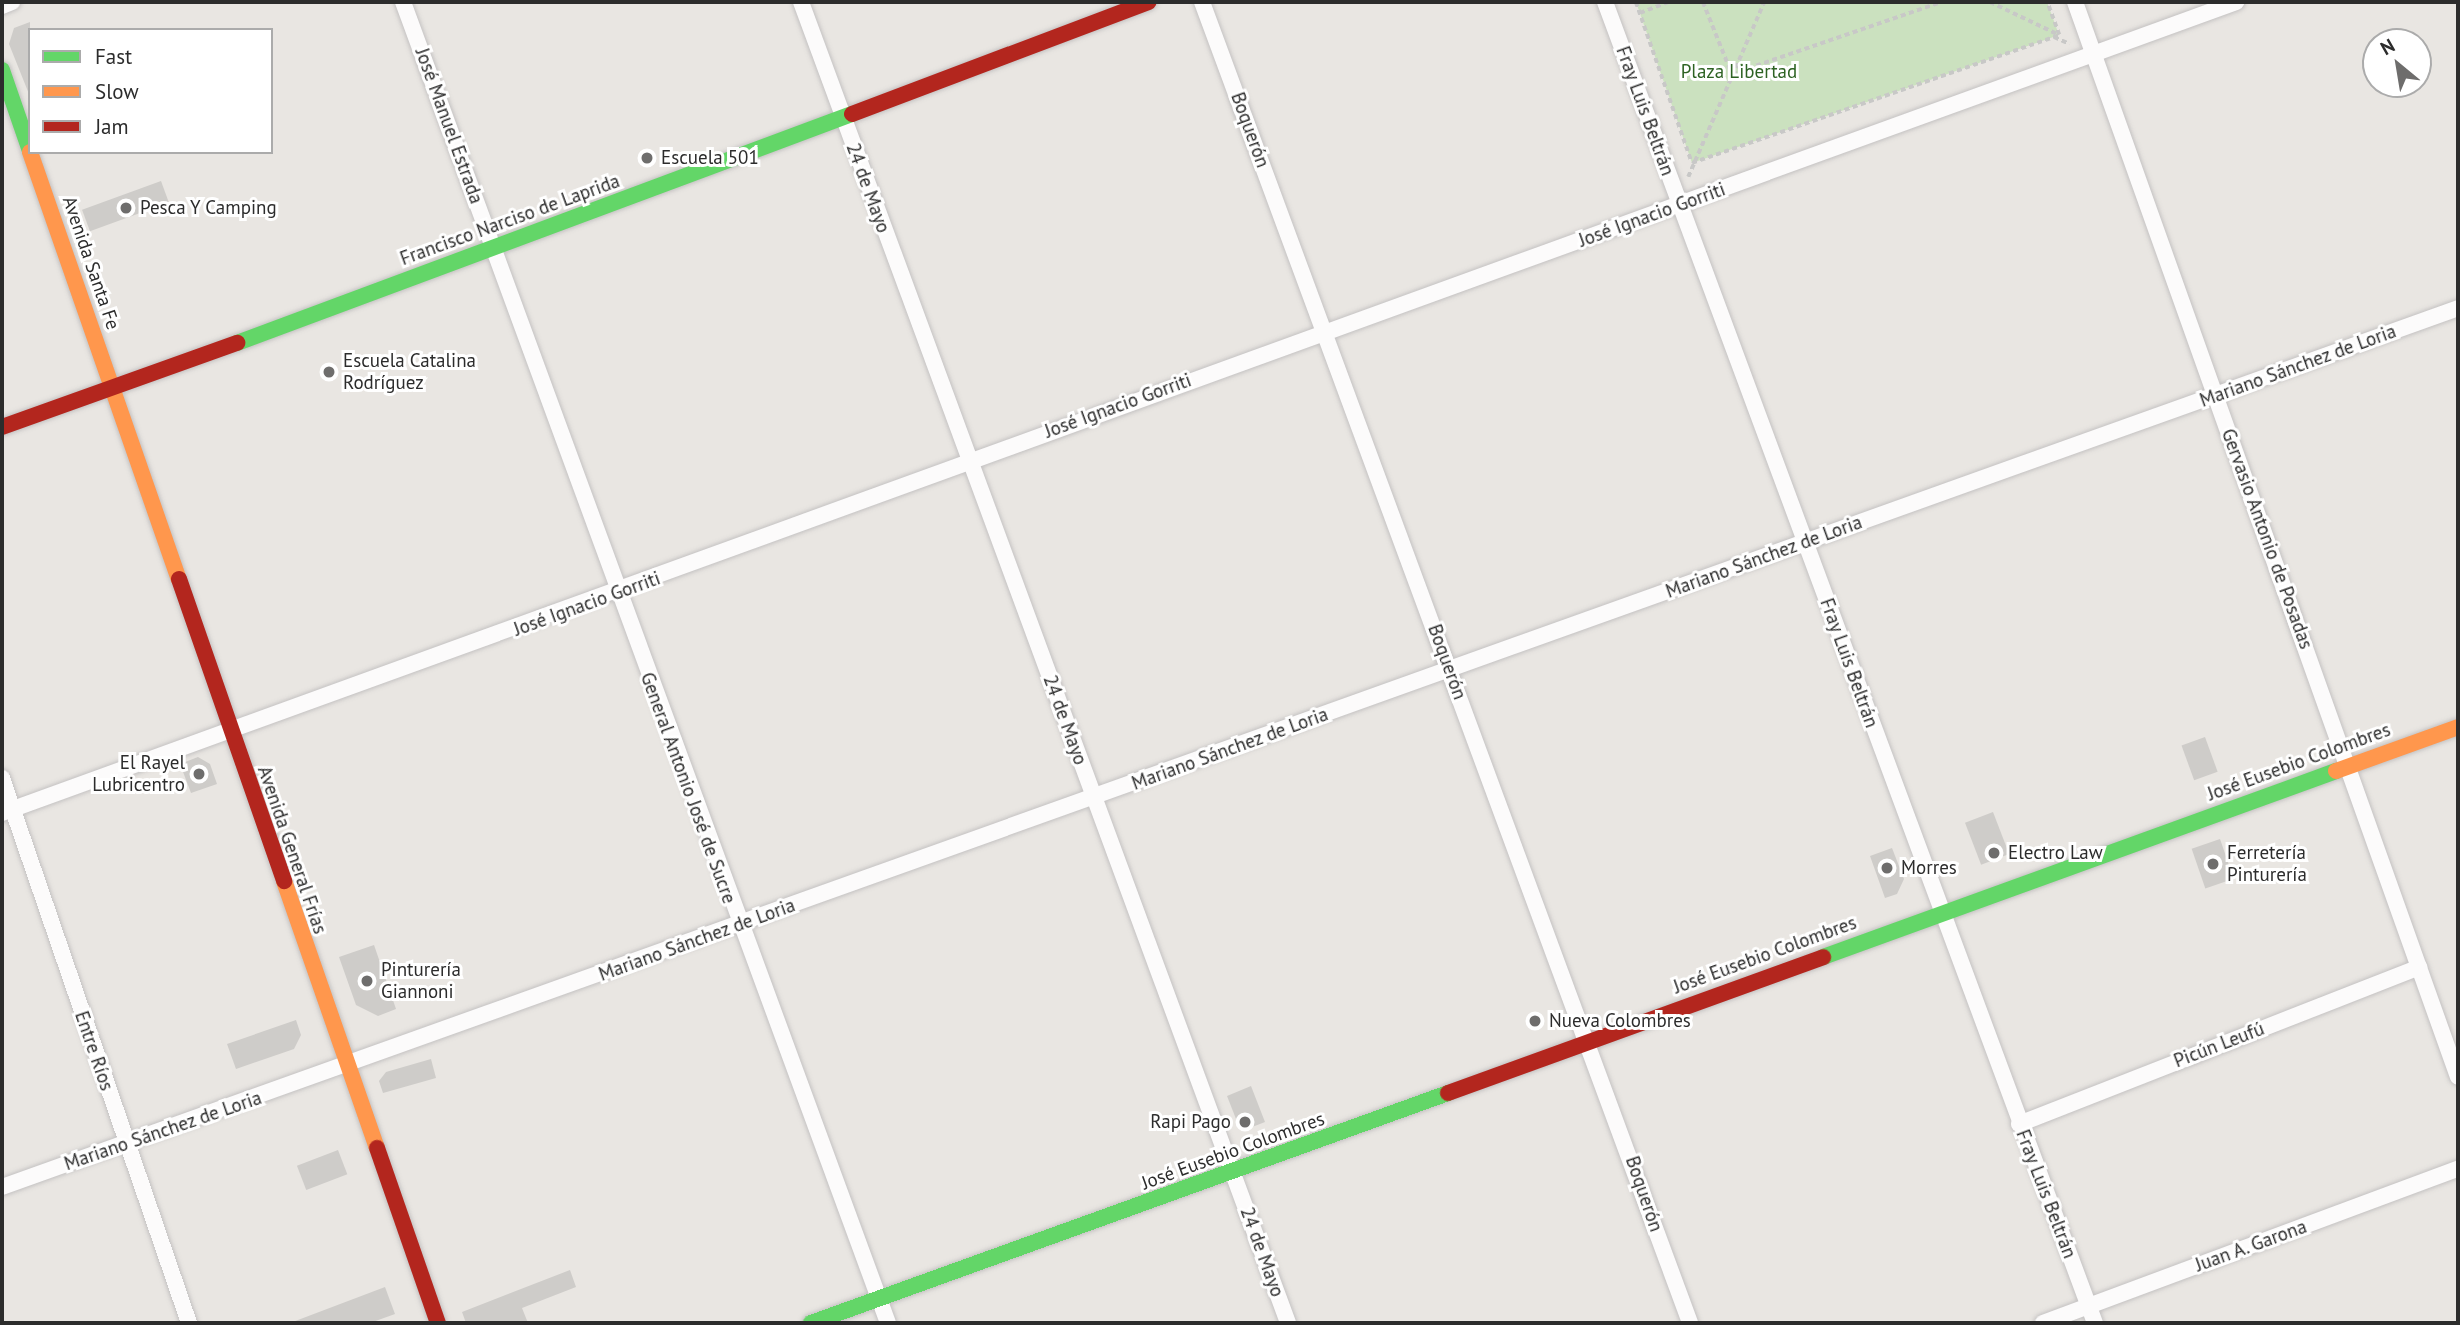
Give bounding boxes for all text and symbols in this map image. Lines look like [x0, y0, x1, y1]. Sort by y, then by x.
legend [28, 28, 273, 154]
north arrow [2362, 28, 2432, 98]
text: N [2376, 33, 2399, 60]
text: Fast [95, 43, 132, 70]
street label: Fray Luis Beltrán [1611, 43, 1679, 179]
street label: José Manuel Estrada [410, 45, 488, 207]
park label: Plaza Libertad [1681, 61, 1797, 83]
text: Slow [95, 78, 139, 105]
street label: Boquerón [1226, 89, 1274, 171]
text: Jam [95, 113, 129, 140]
street label: 24 de Mayo [841, 140, 895, 236]
place label: Escuela 501 [661, 147, 759, 169]
marker: Escuela 501 [639, 150, 655, 166]
street label: Francisco Narciso de Laprida [397, 170, 623, 270]
street label: José Ignacio Gorriti [1576, 178, 1728, 252]
street label: Avenida Santa Fe [58, 193, 124, 333]
place label: Pesca Y Camping [140, 197, 278, 219]
marker: Pesca Y Camping [118, 200, 134, 216]
street label: Mariano Sánchez de Loria [2196, 320, 2400, 412]
place label: Escuela Catalina Rodríguez [343, 350, 476, 394]
marker: Escuela Catalina Rodríguez [321, 364, 337, 380]
street label: José Ignacio Gorriti [1042, 369, 1194, 443]
street label: Gervasio Antonio de Posadas [2216, 425, 2318, 653]
street label: Mariano Sánchez de Loria [1662, 511, 1866, 603]
street label: José Ignacio Gorriti [511, 567, 663, 641]
street label: Fray Luis Beltrán [1815, 595, 1883, 731]
street label: Boquerón [1423, 621, 1471, 703]
street label: General Antonio José de Sucre [635, 669, 741, 907]
street label: 24 de Mayo [1038, 672, 1092, 768]
street label: Mariano Sánchez de Loria [1128, 703, 1332, 795]
street label: José Eusebio Colombres [2204, 718, 2394, 806]
place label: El Rayel Lubricentro [92, 752, 185, 796]
street label: Avenida General Frías [253, 763, 331, 937]
marker: El Rayel Lubricentro [191, 766, 207, 782]
place label: Electro Law [2008, 842, 2103, 864]
place label: Ferretería Pinturería [2227, 842, 2307, 886]
marker: Electro Law [1986, 845, 2002, 861]
marker: Ferretería Pinturería [2205, 856, 2221, 872]
place label: Morres [1901, 857, 1957, 879]
marker: Morres [1879, 860, 1895, 876]
street label: Mariano Sánchez de Loria [595, 894, 799, 986]
street label: José Eusebio Colombres [1670, 911, 1860, 999]
place label: Pinturería Giannoni [381, 959, 461, 1003]
marker: Pinturería Giannoni [359, 973, 375, 989]
street label: Entre Ríos [70, 1008, 118, 1094]
place label: Nueva Colombres [1549, 1010, 1691, 1032]
marker: Nueva Colombres [1527, 1013, 1543, 1029]
street label: Picún Leufú [2171, 1017, 2267, 1073]
street label: Mariano Sánchez de Loria [61, 1086, 265, 1176]
street label: José Eusebio Colombres [1138, 1107, 1328, 1195]
place label: Rapi Pago [1150, 1111, 1231, 1133]
marker: Rapi Pago [1237, 1114, 1253, 1130]
street label: Fray Luis Beltrán [2011, 1126, 2081, 1262]
street label: Boquerón [1620, 1153, 1668, 1235]
street label: 24 de Mayo [1235, 1204, 1289, 1300]
street label: Juan A. Garona [2191, 1215, 2311, 1277]

